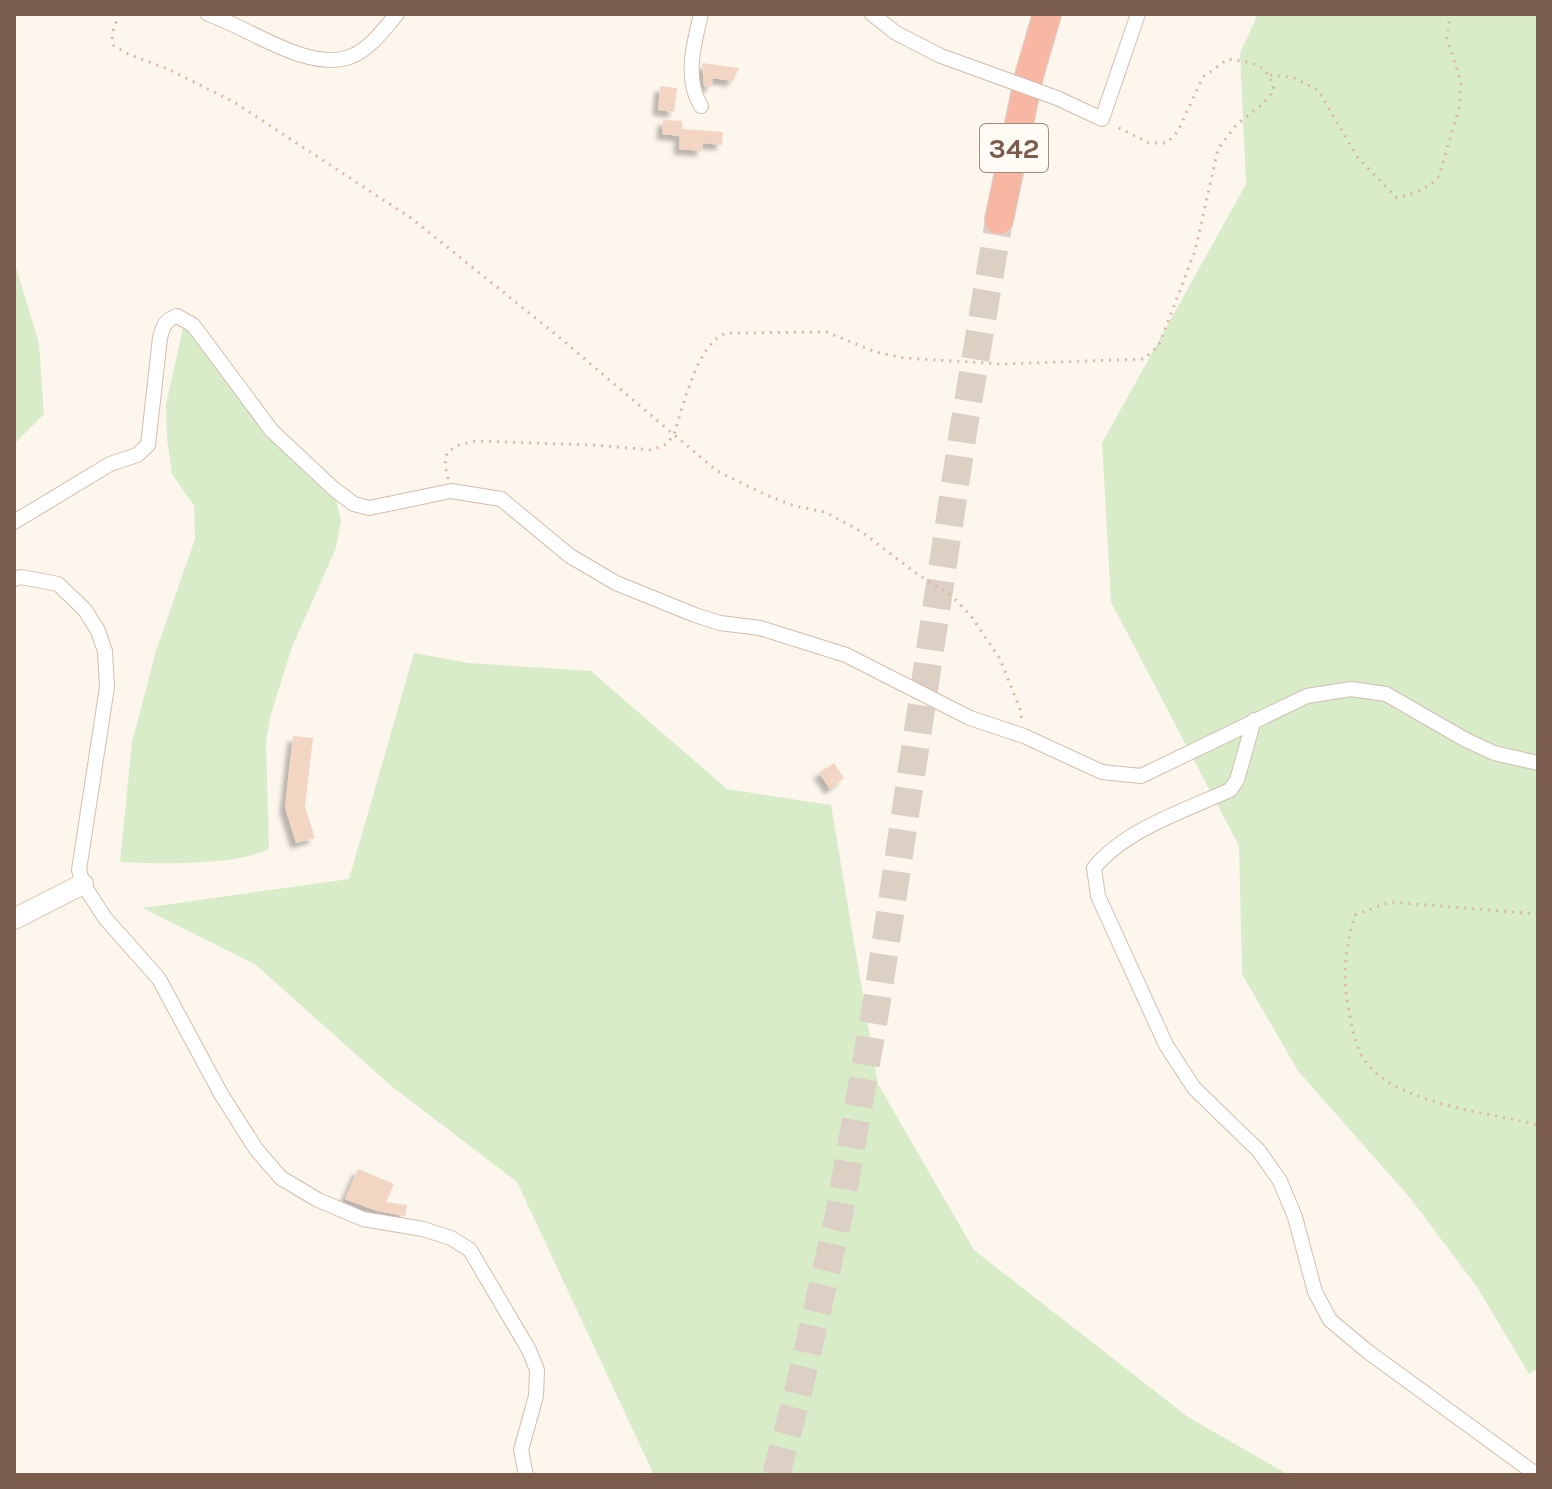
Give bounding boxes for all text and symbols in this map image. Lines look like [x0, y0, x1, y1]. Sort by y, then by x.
road number: 342 [980, 124, 1048, 172]

